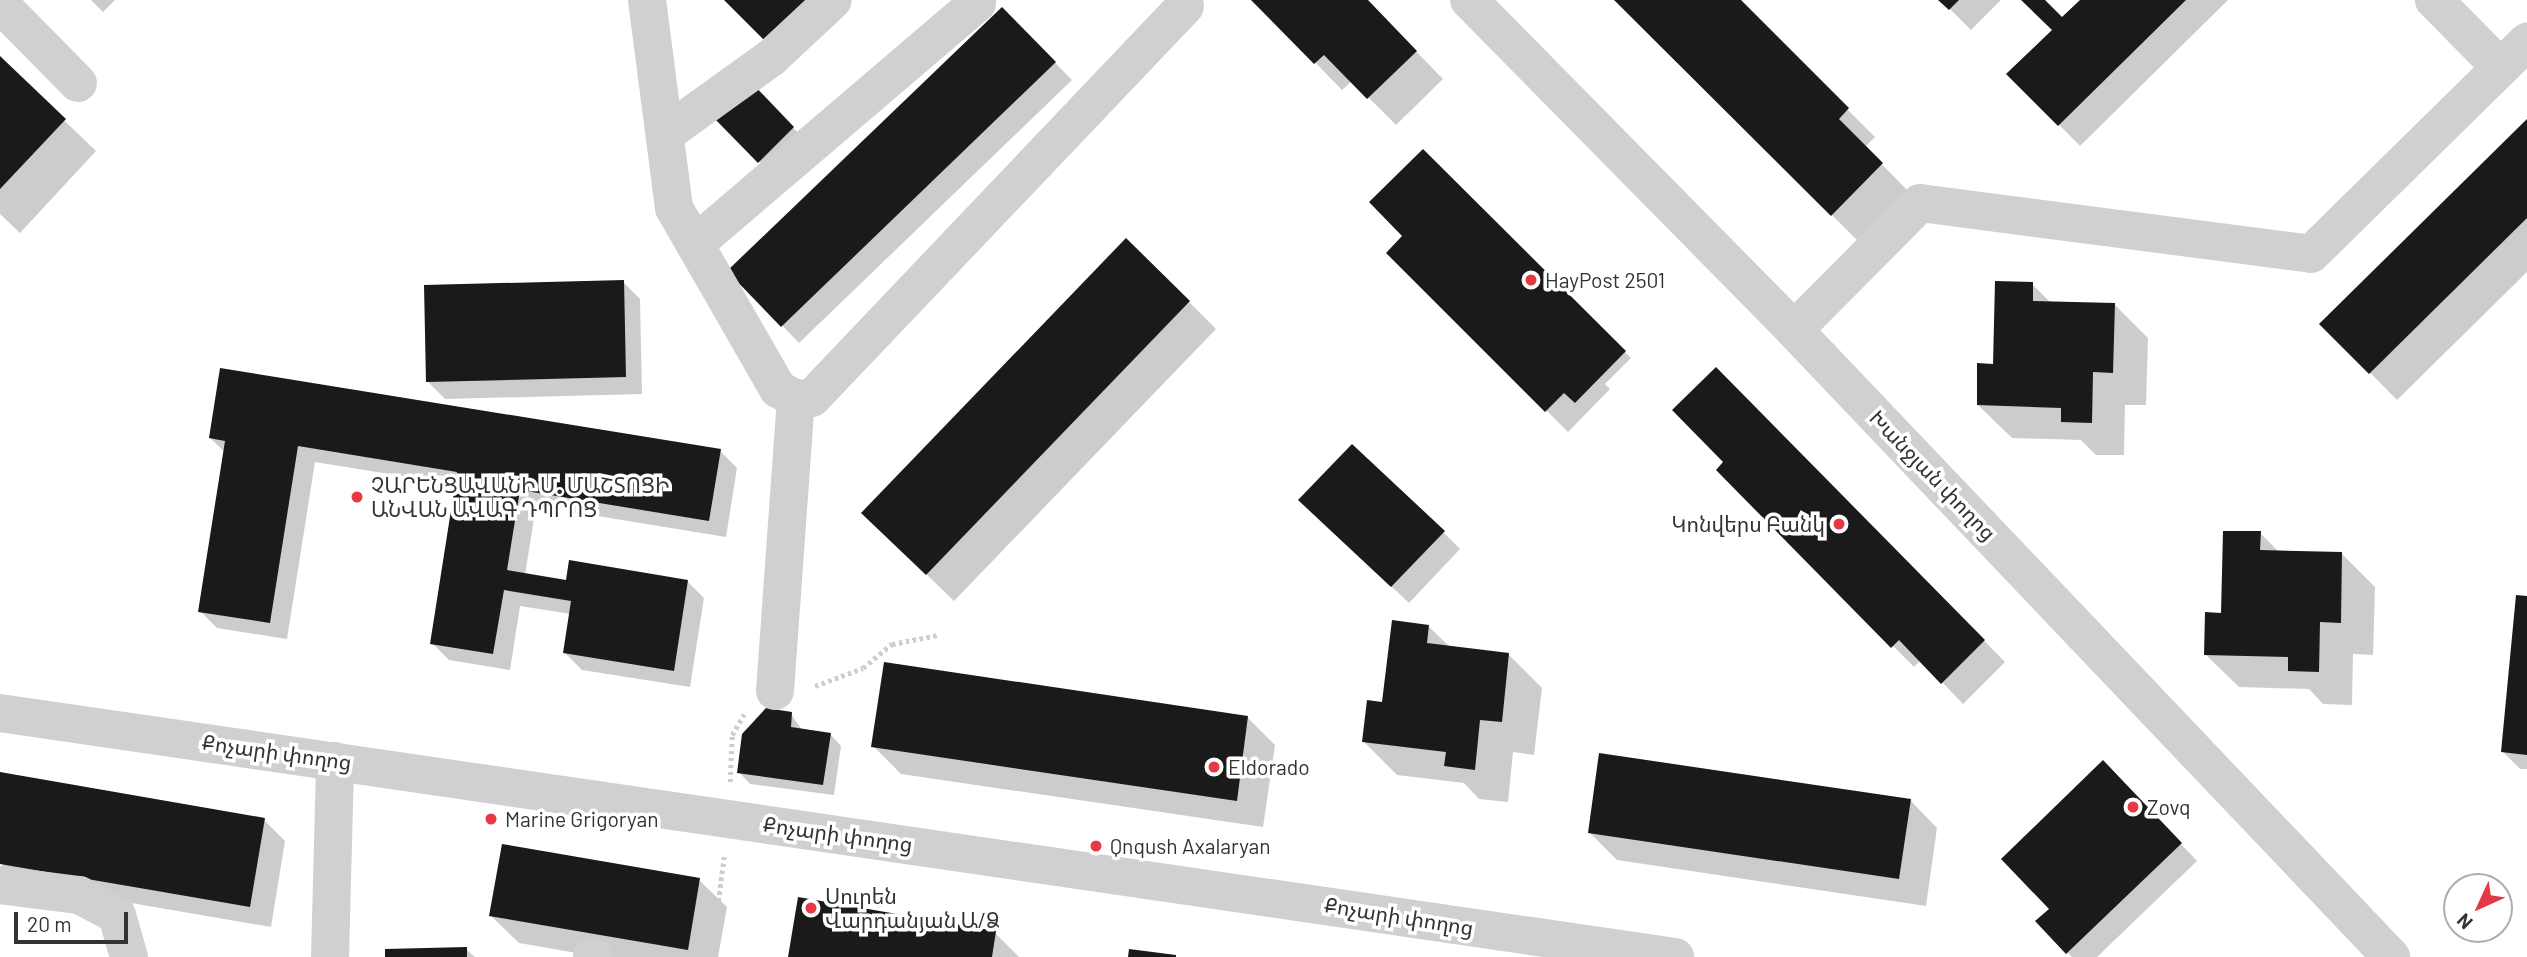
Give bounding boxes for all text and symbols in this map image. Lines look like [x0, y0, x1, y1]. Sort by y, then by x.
place label: HayPost 2501 [1545, 267, 1665, 293]
marker: HayPost 2501 [1523, 272, 1539, 288]
street label: Խանջյան փողոց [1865, 405, 2001, 545]
place label: ՉԱՐԵՆՑԱՎԱՆԻ Մ. ՄԱՇՏՈՑԻ ԱՆՎԱՆ ԱՎԱԳ ԴՊՐՈՑ [371, 472, 670, 522]
marker: ՉԱՐԵՆՑԱՎԱՆԻ Մ. ՄԱՇՏՈՑԻ ԱՆՎԱՆ ԱՎԱԳ ԴՊՐՈՑ [349, 489, 365, 505]
place label: Կոնվերս Բանկ [1672, 511, 1825, 537]
marker: Կոնվերս Բանկ [1831, 516, 1847, 532]
street label: Քոչարի փողոց [201, 729, 353, 775]
place label: Eldorado [1228, 754, 1310, 780]
marker: Eldorado [1206, 759, 1222, 775]
place label: Zovq [2147, 794, 2191, 820]
marker: Zovq [2125, 799, 2141, 815]
place label: Marine Grigoryan [505, 806, 659, 832]
marker: Marine Grigoryan [483, 811, 499, 827]
street label: Քոչարի փողոց [762, 811, 914, 857]
place label: Qnqush Axalaryan [1110, 833, 1271, 859]
marker: Qnqush Axalaryan [1088, 838, 1104, 854]
north arrow [2443, 873, 2513, 943]
place label: Սուրեն Վարդանյան Ա/Ձ [825, 883, 1000, 933]
street label: Քոչարի փողոց [1323, 892, 1475, 940]
scale bar [18, 898, 131, 942]
marker: Սուրեն Վարդանյան Ա/Ձ [803, 900, 819, 916]
text: N [2452, 909, 2477, 934]
text: 20 m [27, 911, 72, 936]

